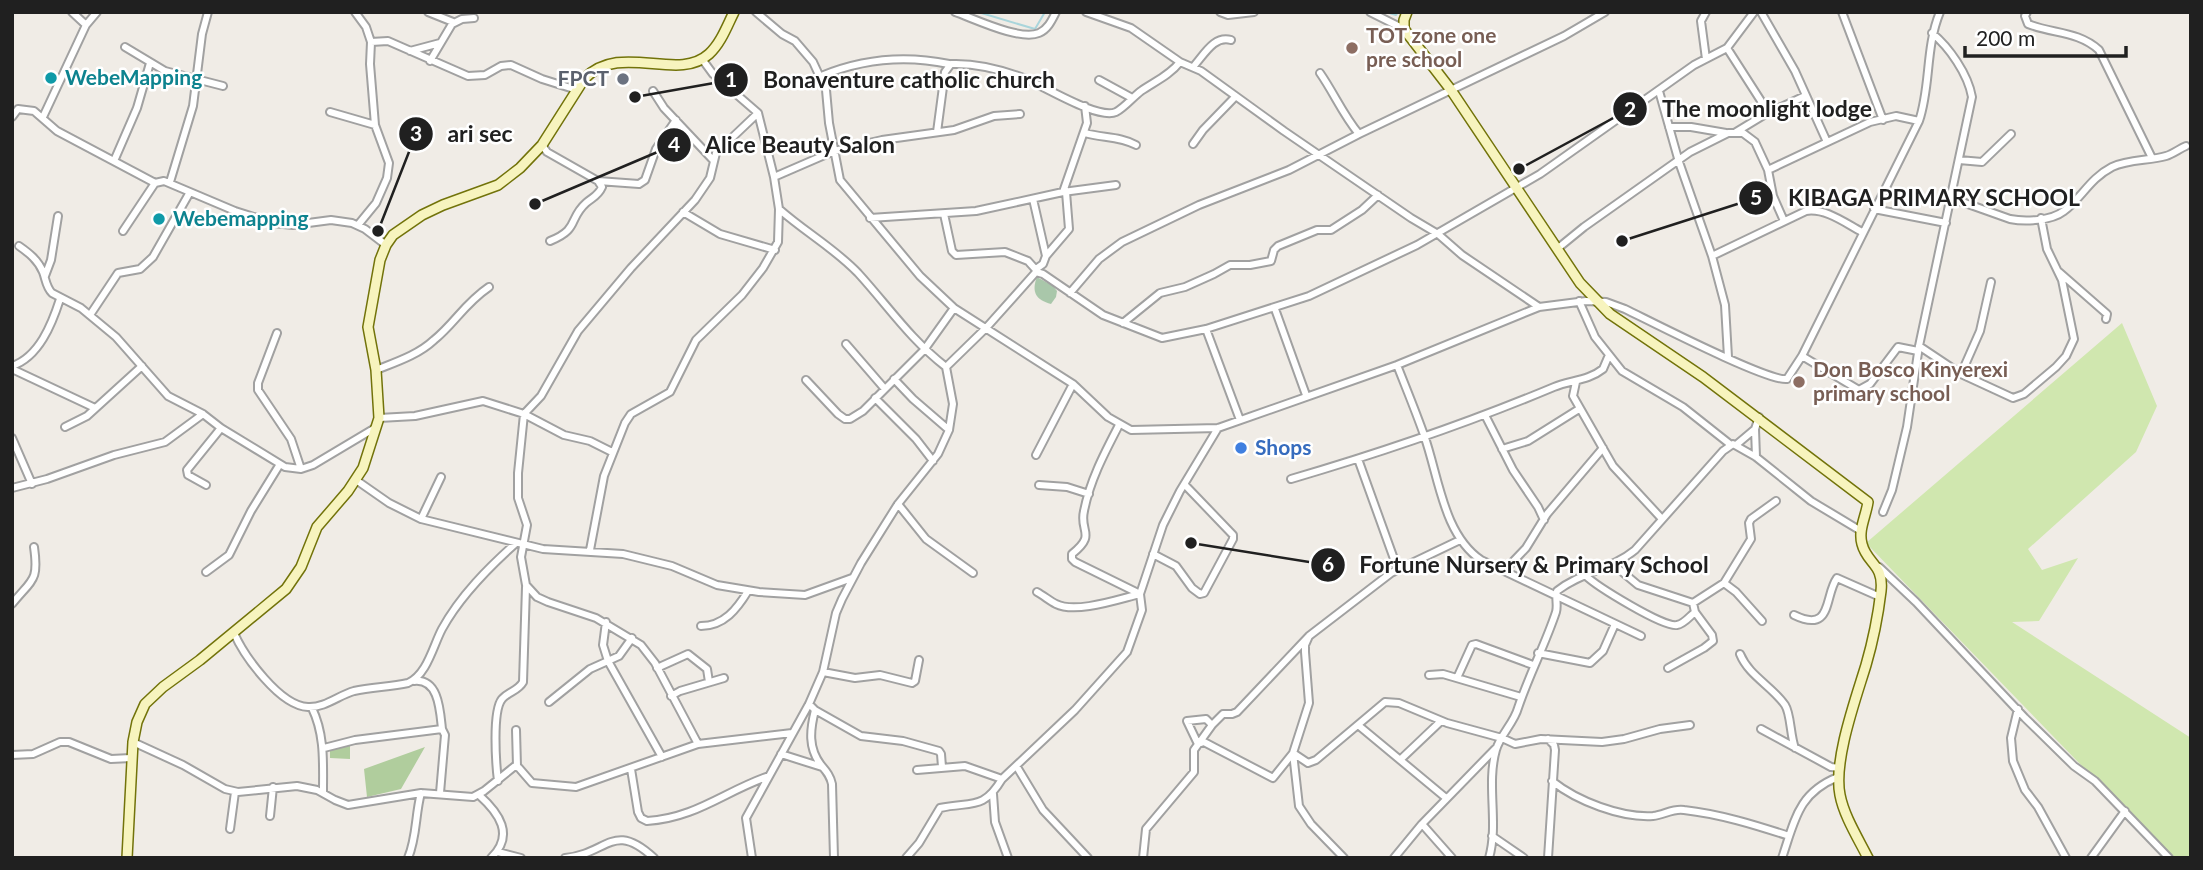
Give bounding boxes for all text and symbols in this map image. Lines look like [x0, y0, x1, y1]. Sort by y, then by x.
scale bar [1965, 14, 2126, 58]
place label: TOT zone one pre school [1366, 22, 1496, 71]
text: 200 m [1976, 25, 2035, 50]
marker: TOT zone one pre school [1344, 40, 1360, 56]
callout: Bonaventure catholic church [714, 58, 1069, 102]
place label: WebeMapping [65, 64, 202, 89]
place label: FPCT [558, 65, 609, 90]
text: Bonaventure catholic church [763, 65, 1055, 93]
text: 1 [725, 66, 737, 91]
marker: WebeMapping [43, 70, 59, 86]
marker: FPCT [615, 71, 631, 87]
callout: The moonlight lodge [1613, 87, 1886, 131]
text: The moonlight lodge [1662, 94, 1872, 122]
text: 2 [1624, 96, 1636, 121]
callout: ari sec [398, 112, 526, 156]
text: ari sec [447, 119, 513, 147]
text: 3 [410, 120, 422, 145]
callout: Alice Beauty Salon [656, 123, 910, 167]
text: Alice Beauty Salon [704, 130, 895, 158]
text: 4 [668, 131, 680, 156]
callout: KIBAGA PRIMARY SCHOOL [1738, 176, 2095, 220]
text: KIBAGA PRIMARY SCHOOL [1788, 183, 2080, 211]
text: 5 [1750, 184, 1762, 209]
place label: Webemapping [173, 205, 309, 230]
marker: Webemapping [151, 211, 167, 227]
place label: Don Bosco Kinyerexi primary school [1813, 356, 2008, 405]
marker: Don Bosco Kinyerexi primary school [1791, 374, 1807, 390]
place label: Shops [1255, 434, 1311, 459]
marker: Shops [1233, 440, 1249, 456]
callout: Fortune Nursery & Primary School [1310, 543, 1724, 587]
text: Fortune Nursery & Primary School [1359, 550, 1709, 578]
text: 6 [1322, 551, 1334, 576]

